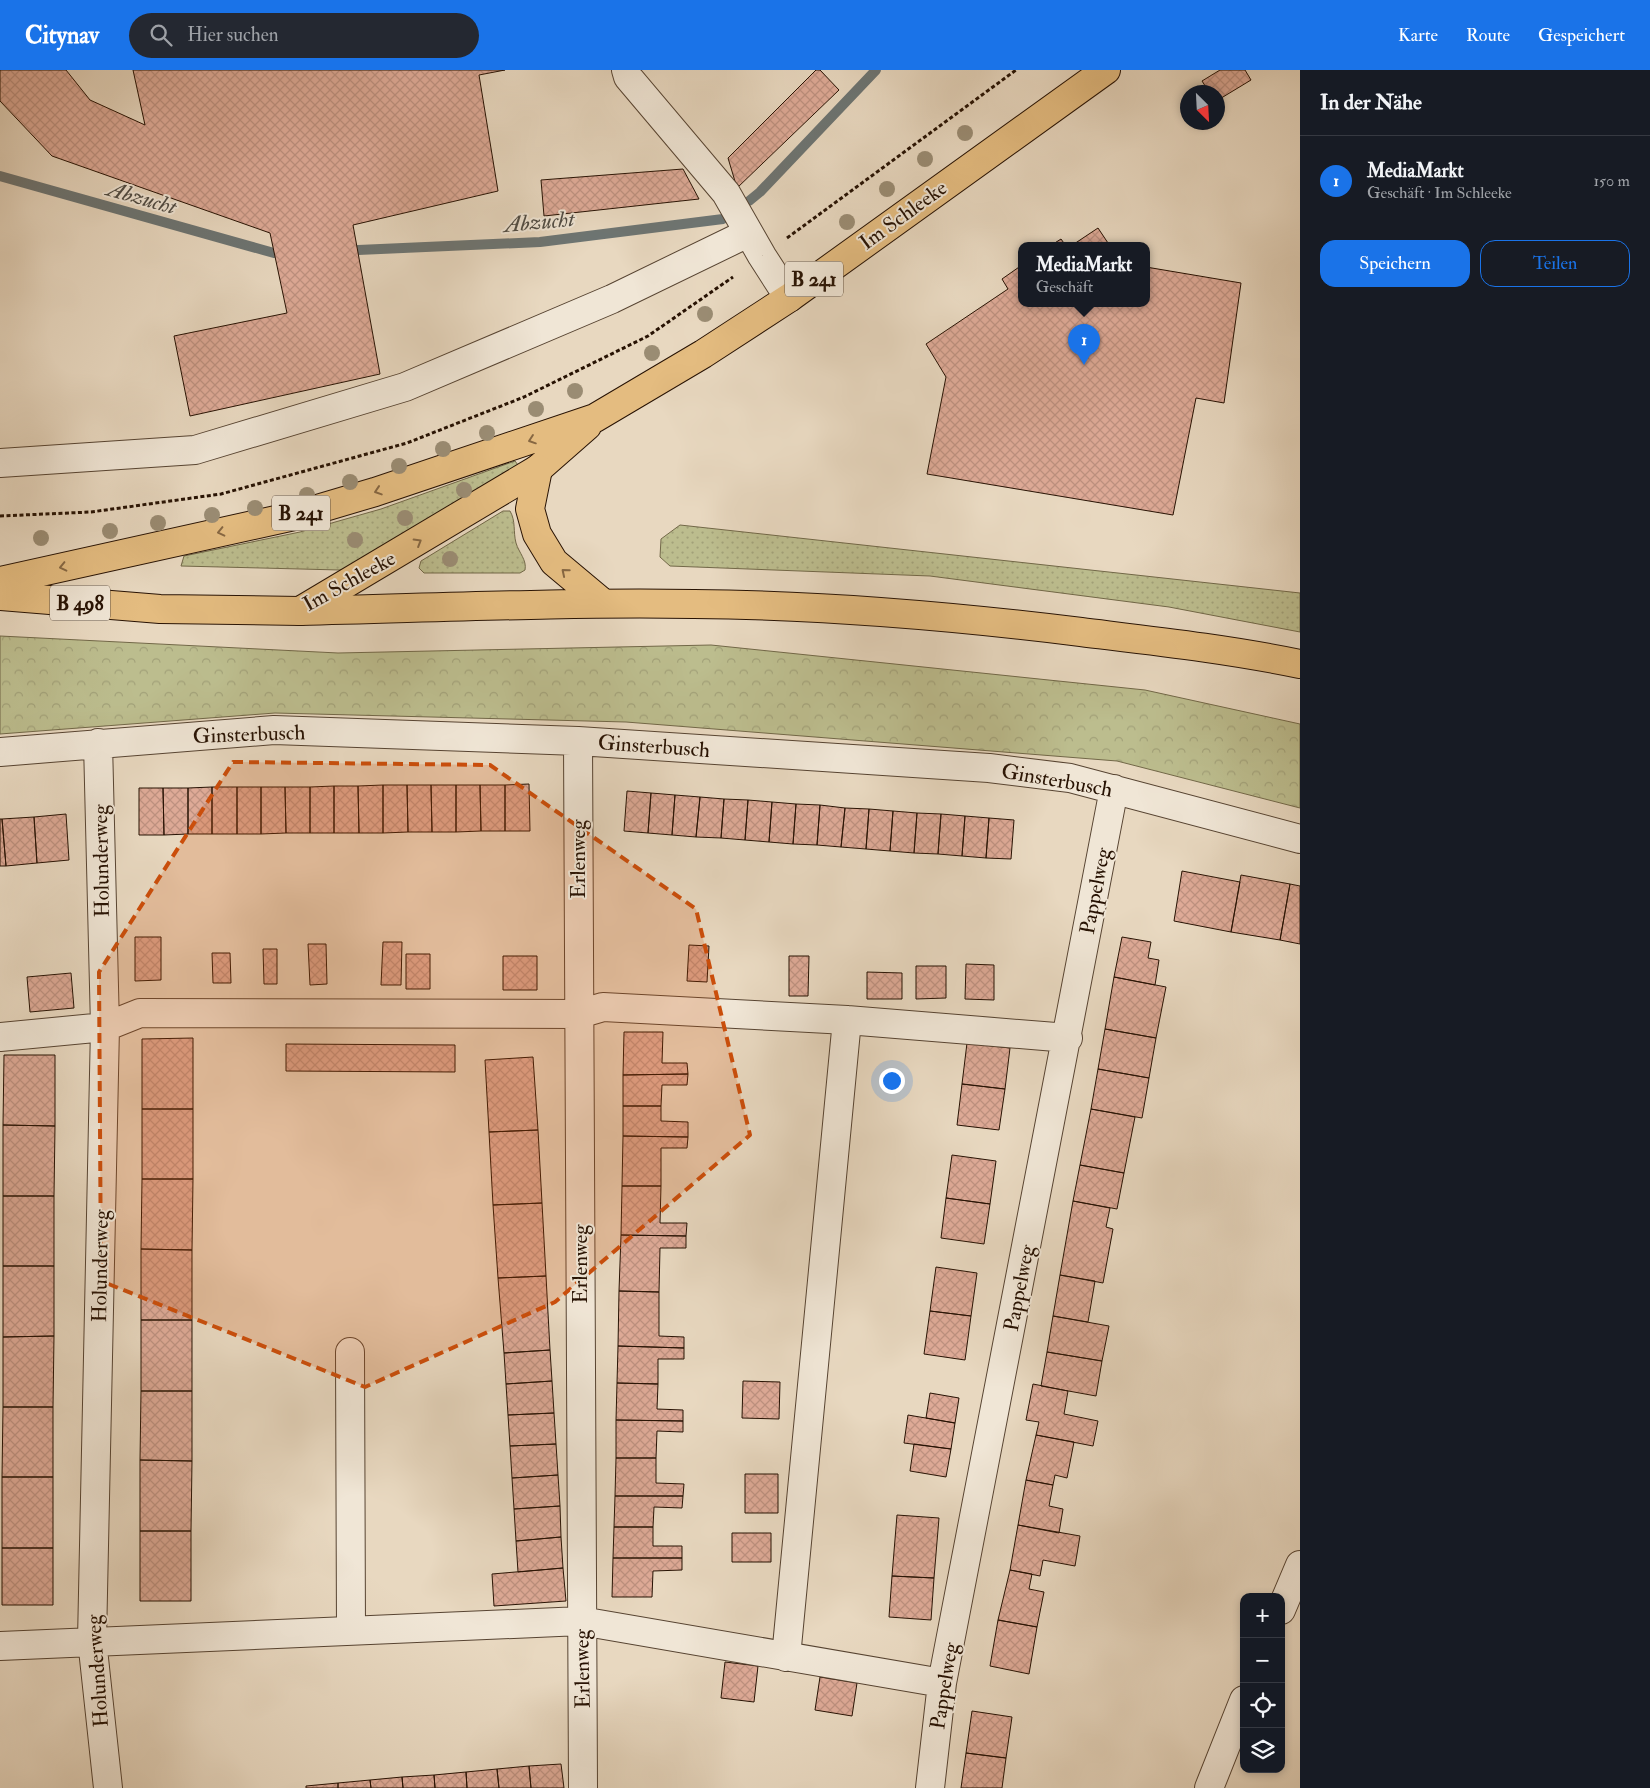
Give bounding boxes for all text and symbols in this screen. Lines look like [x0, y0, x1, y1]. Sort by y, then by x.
search box [129, 13, 479, 58]
text: Citynav [25, 20, 99, 51]
icon: search [147, 21, 175, 49]
text: Hier suchen [187, 23, 278, 47]
text: Karte [1398, 24, 1438, 47]
text: Route [1466, 24, 1510, 47]
text: Gespeichert [1538, 24, 1625, 47]
north arrow [1180, 85, 1225, 130]
text: In der Nähe [1320, 89, 1422, 116]
text: MediaMarkt [1367, 159, 1464, 183]
text: 1 [1333, 171, 1339, 191]
text: 150 m [1593, 171, 1630, 191]
water label: Abzucht [102, 174, 181, 222]
street label: Im Schleeke [854, 174, 953, 256]
text: Geschäft · Im Schleeke [1367, 183, 1512, 203]
water label: Abzucht [501, 205, 577, 239]
button: Speichern [1320, 240, 1470, 287]
button: Teilen [1480, 240, 1630, 287]
popup [1018, 242, 1150, 307]
text: MediaMarkt [1036, 253, 1132, 277]
road number: B 241 [785, 262, 843, 296]
text: Geschäft [1036, 277, 1093, 297]
pin: 1 [1068, 324, 1100, 365]
one-way arrow [529, 434, 537, 444]
one-way arrow [375, 485, 383, 495]
road number: B 241 [272, 496, 330, 530]
one-way arrow [217, 526, 226, 537]
one-way arrow [412, 538, 421, 548]
street label: Im Schleeke [298, 545, 400, 618]
one-way arrow [58, 561, 67, 572]
one-way arrow [562, 569, 571, 578]
road number: B 498 [50, 586, 110, 620]
street label: Ginsterbusch [192, 719, 306, 750]
street label: Ginsterbusch [597, 729, 711, 764]
street label: Ginsterbusch [999, 757, 1115, 804]
street label: Holunderweg [87, 804, 116, 918]
street label: Erlenweg [565, 819, 592, 899]
street label: Pappelweg [1074, 845, 1117, 937]
your location [879, 1068, 905, 1094]
street label: Holunderweg [86, 1209, 115, 1323]
street label: Erlenweg [567, 1224, 594, 1304]
street label: Pappelweg [998, 1242, 1041, 1334]
map controls [1240, 1593, 1285, 1773]
button: + [1240, 1593, 1285, 1638]
street label: Holunderweg [80, 1613, 115, 1728]
street label: Erlenweg [568, 1628, 597, 1709]
button: − [1240, 1638, 1285, 1683]
street label: Pappelweg [924, 1640, 965, 1731]
button: locate [1240, 1683, 1285, 1728]
button: layers [1240, 1728, 1285, 1773]

